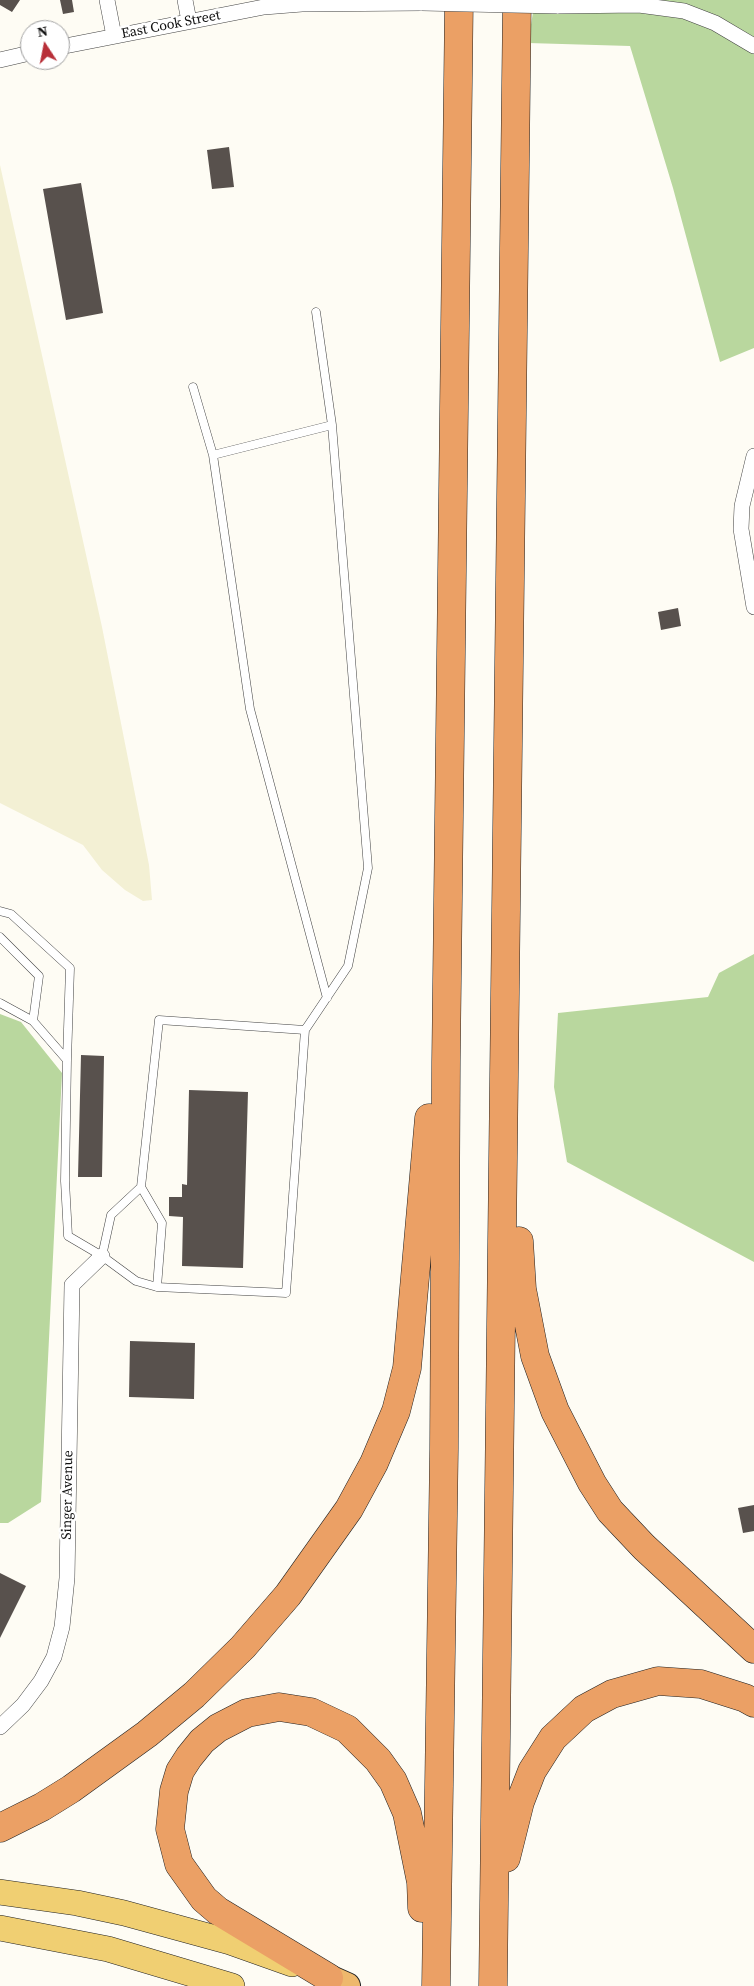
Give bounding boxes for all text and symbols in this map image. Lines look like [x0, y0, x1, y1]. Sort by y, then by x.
street label: East Cook Street [120, 7, 222, 43]
north arrow [20, 20, 70, 70]
text: N [35, 20, 49, 42]
street label: Singer Avenue [59, 1450, 77, 1540]

